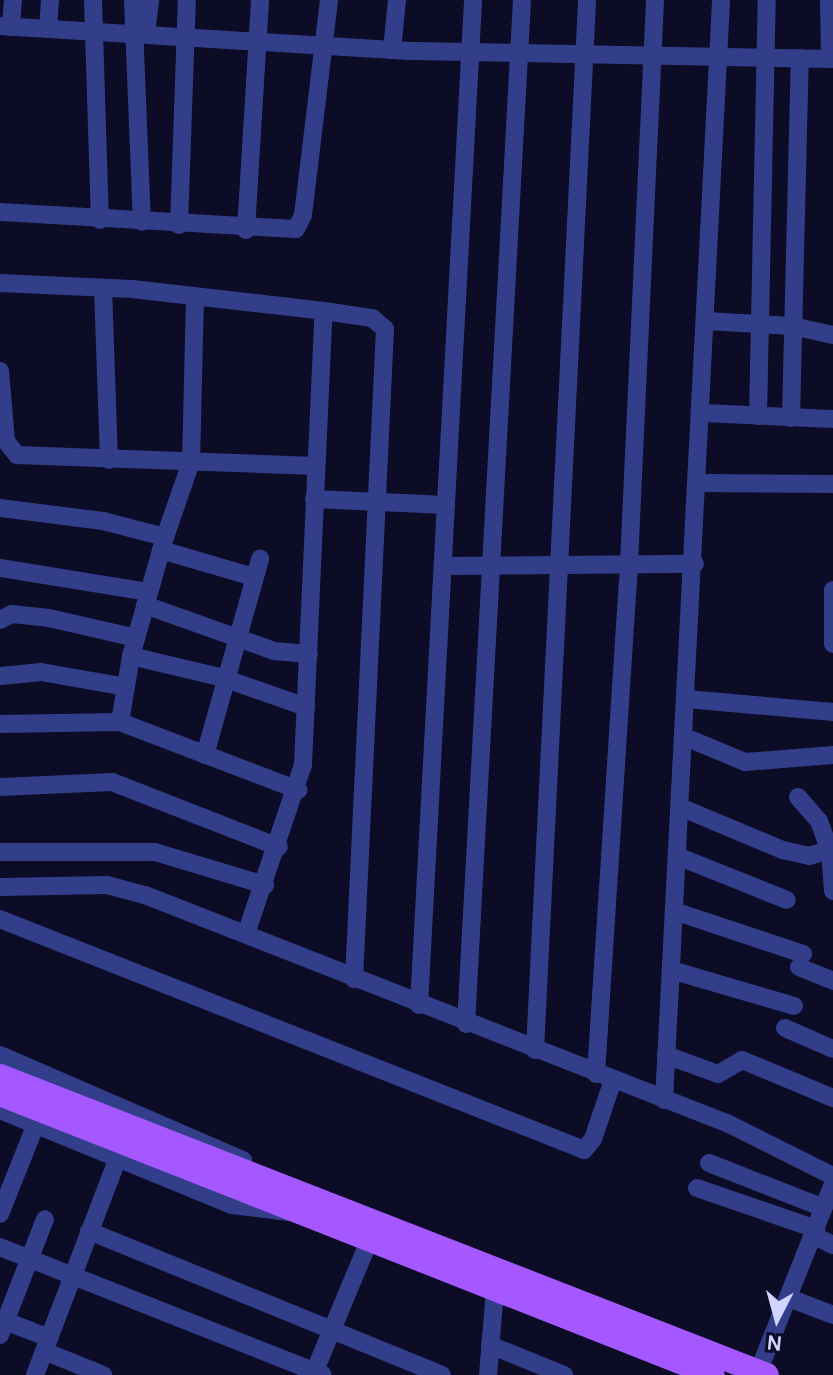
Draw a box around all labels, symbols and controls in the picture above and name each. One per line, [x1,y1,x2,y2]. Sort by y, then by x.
north arrow [737,1279,817,1359]
text: N [765,1329,784,1357]

